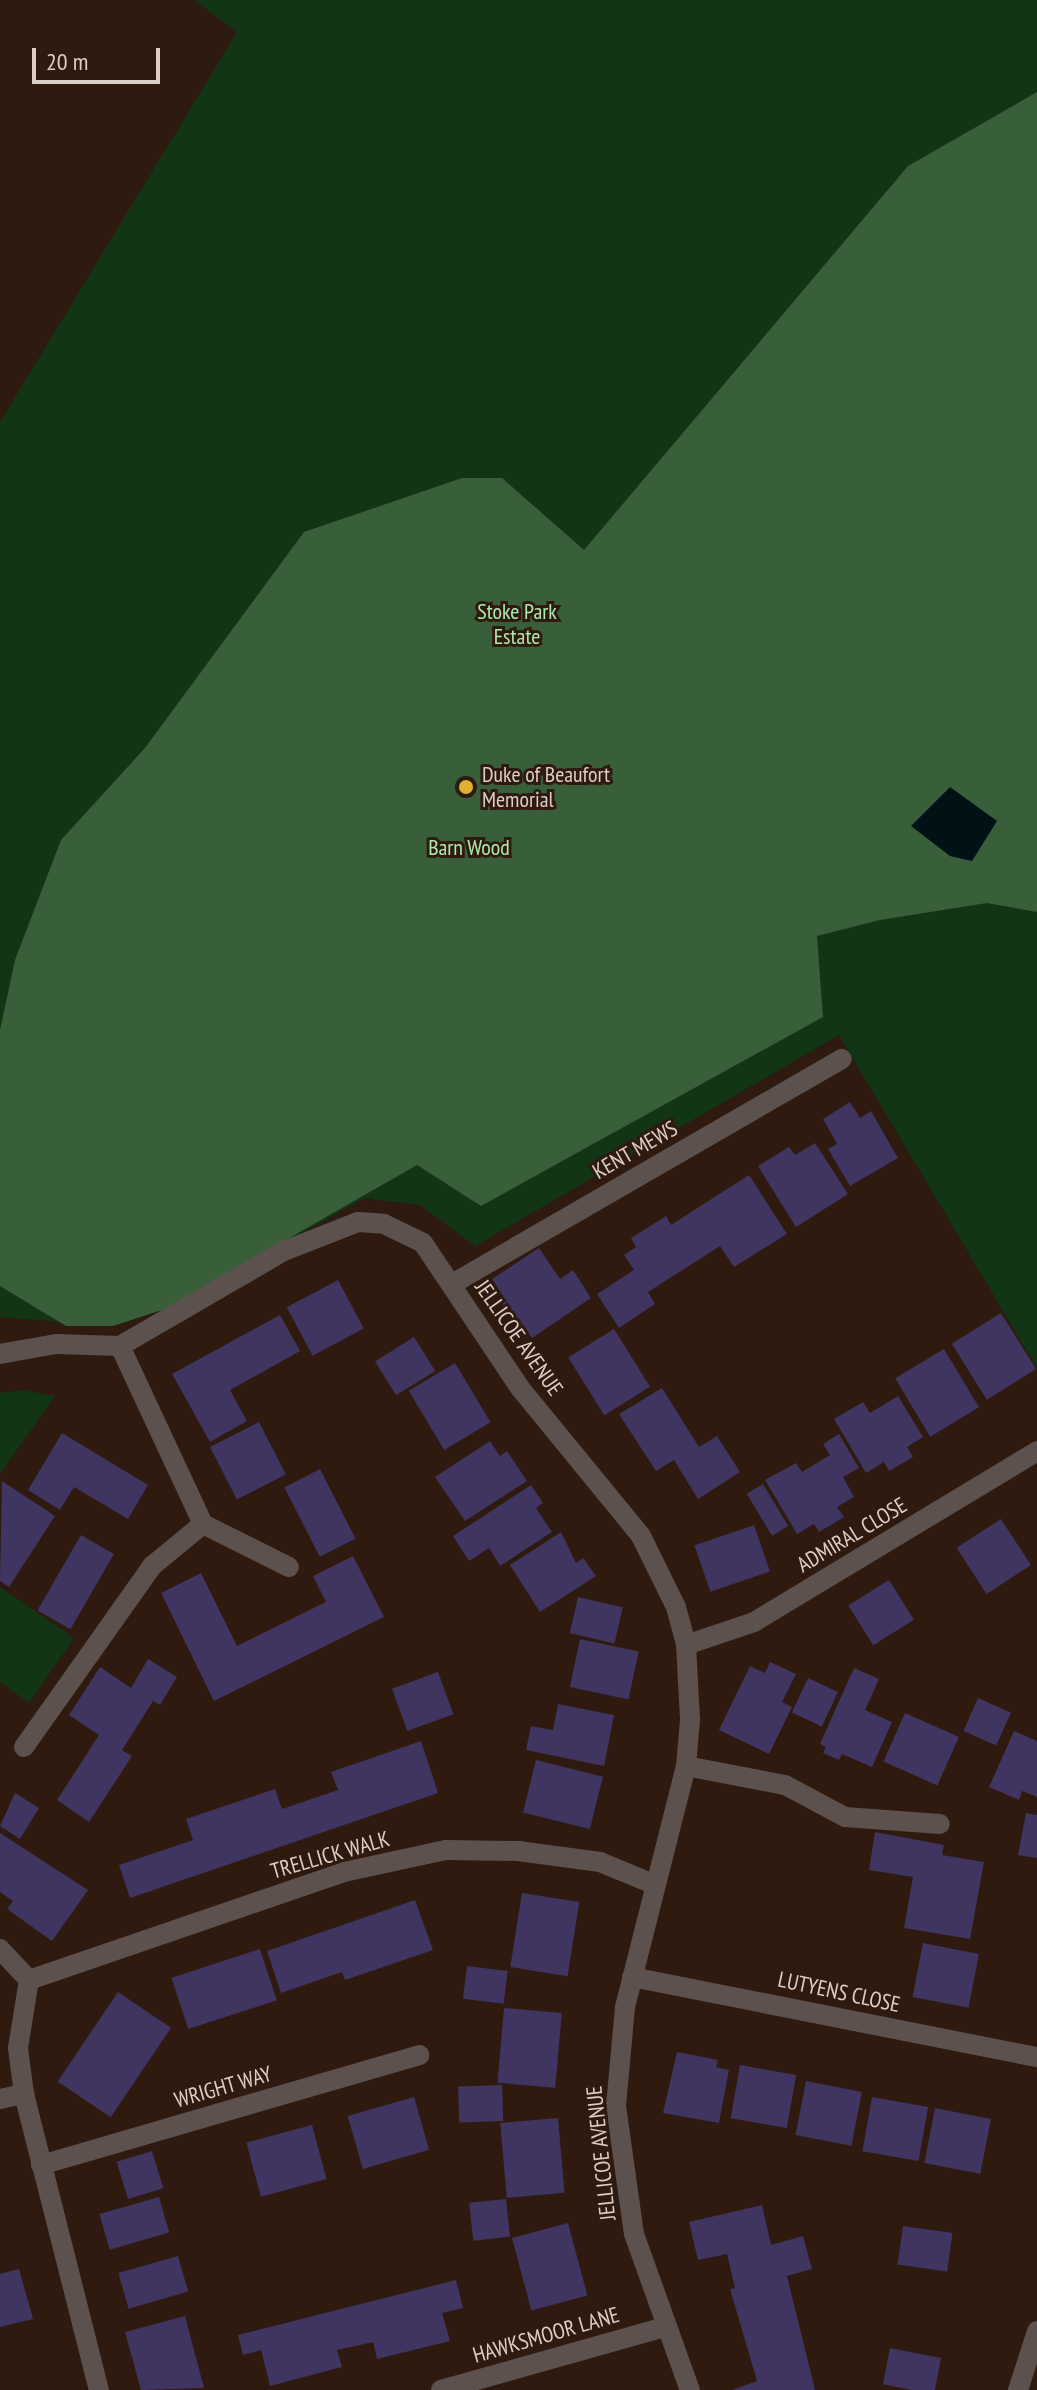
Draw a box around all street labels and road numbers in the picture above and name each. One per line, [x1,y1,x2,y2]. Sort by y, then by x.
street label: KENT MEWS [588,1115,682,1185]
street label: JELLICOE AVENUE [469,1275,569,1401]
street label: ADMIRAL CLOSE [792,1492,912,1578]
street label: TRELLICK WALK [267,1825,393,1885]
street label: LUTYENS CLOSE [775,1966,903,2018]
street label: WRIGHT WAY [171,2060,275,2114]
street label: JELLICOE AVENUE [581,2084,621,2222]
street label: HAWKSMOOR LANE [470,2301,622,2369]

